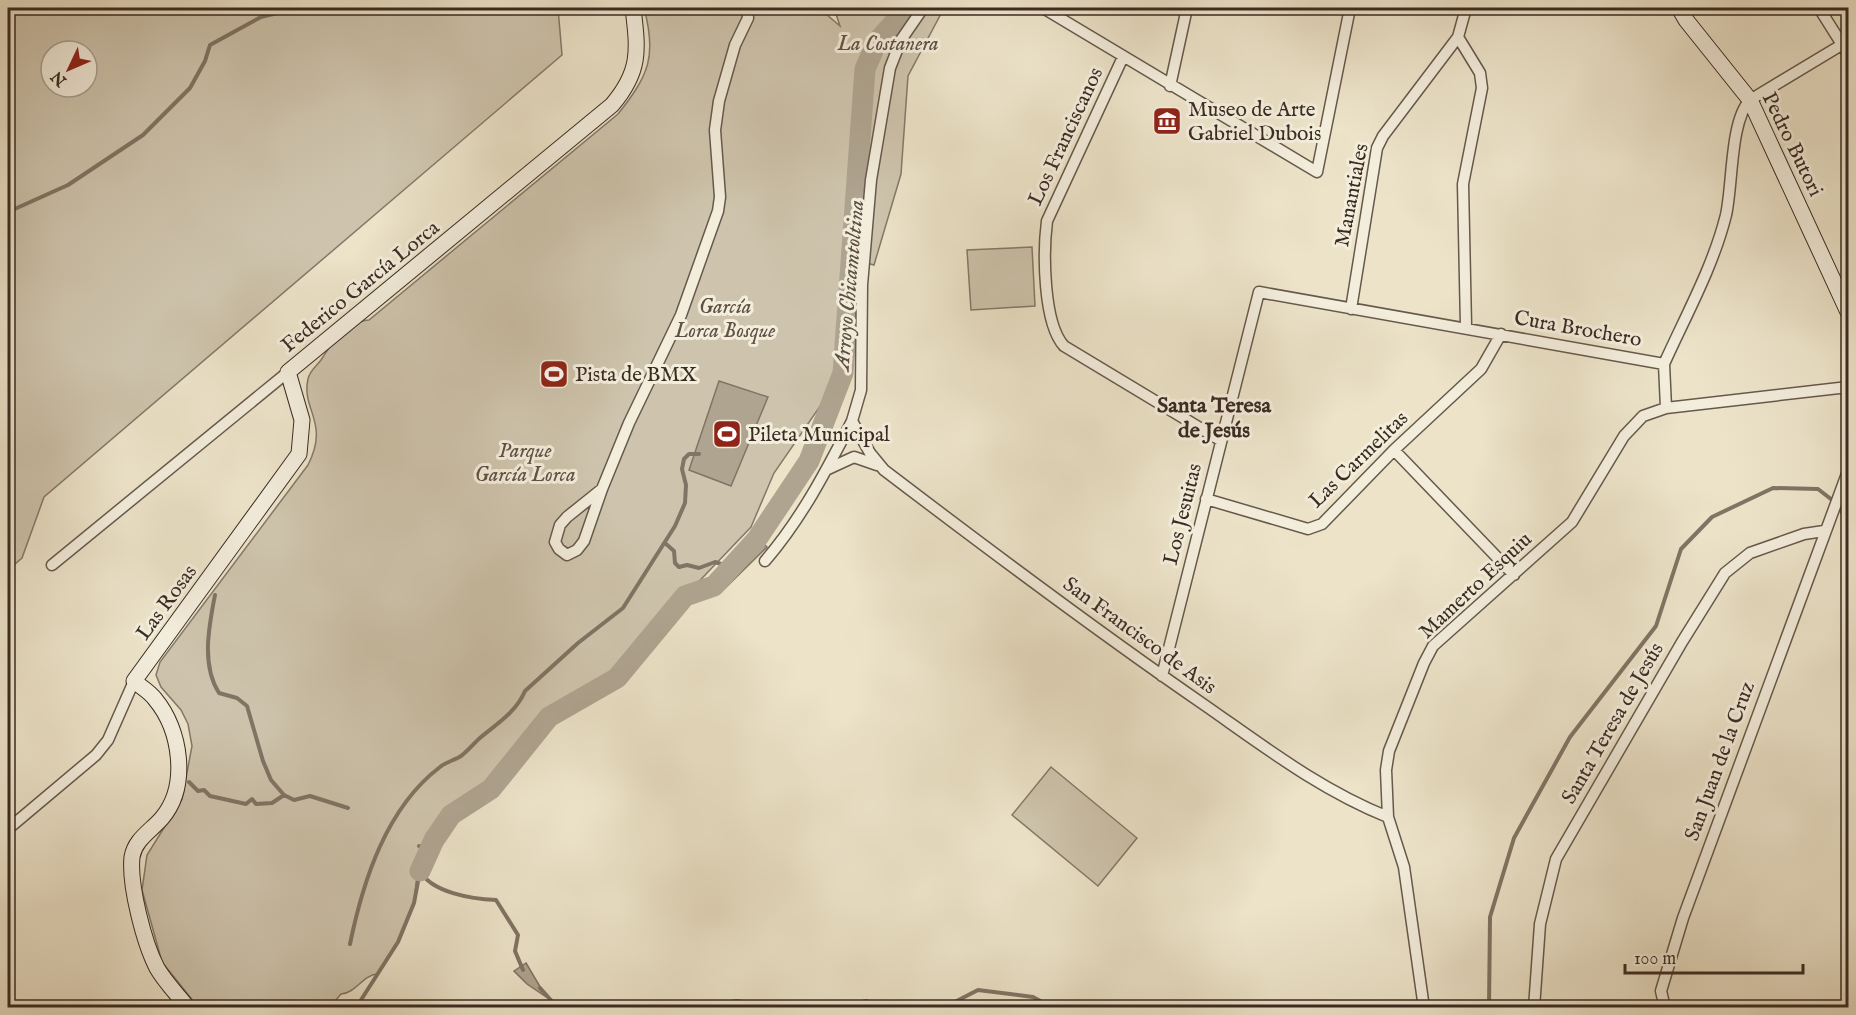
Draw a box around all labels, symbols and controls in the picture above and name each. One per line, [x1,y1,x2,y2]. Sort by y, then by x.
park label: La Costanera [837,31,938,58]
north arrow [39,39,99,99]
street label: Los Franciscanos [1023,63,1110,210]
text: N [48,66,72,91]
street label: Pedro Butori [1755,88,1829,201]
place label: Museo de Arte Gabriel Dubois [1188,97,1321,148]
museum icon: Museo de Arte Gabriel Dubois [1151,105,1183,137]
street label: Manantiales [1329,141,1376,249]
water label: Arroyo Chicamtoltina [828,199,871,374]
street label: Federico García Lorca [276,214,446,359]
park label: García Lorca Bosque [674,294,775,345]
street label: Cura Brochero [1512,305,1644,354]
sports icon: Pista de BMX [538,358,570,390]
place label: Pista de BMX [575,362,697,389]
district label: Santa Teresa de Jesús [1157,392,1271,445]
street label: Las Carmelitas [1303,406,1415,514]
sports icon: Pileta Municipal [711,418,743,450]
place label: Pileta Municipal [748,422,890,449]
park label: Parque García Lorca [474,438,576,489]
street label: Los Jesuitas [1158,461,1209,568]
street label: Mamerto Esquiu [1414,527,1538,645]
street label: Las Rosas [131,560,204,646]
street label: San Francisco de Asis [1057,571,1221,701]
street label: Santa Teresa de Jesús [1556,638,1671,809]
street label: San Juan de la Cruz [1679,678,1762,845]
scale bar [1625,937,1804,975]
text: 100 m [1634,948,1676,971]

